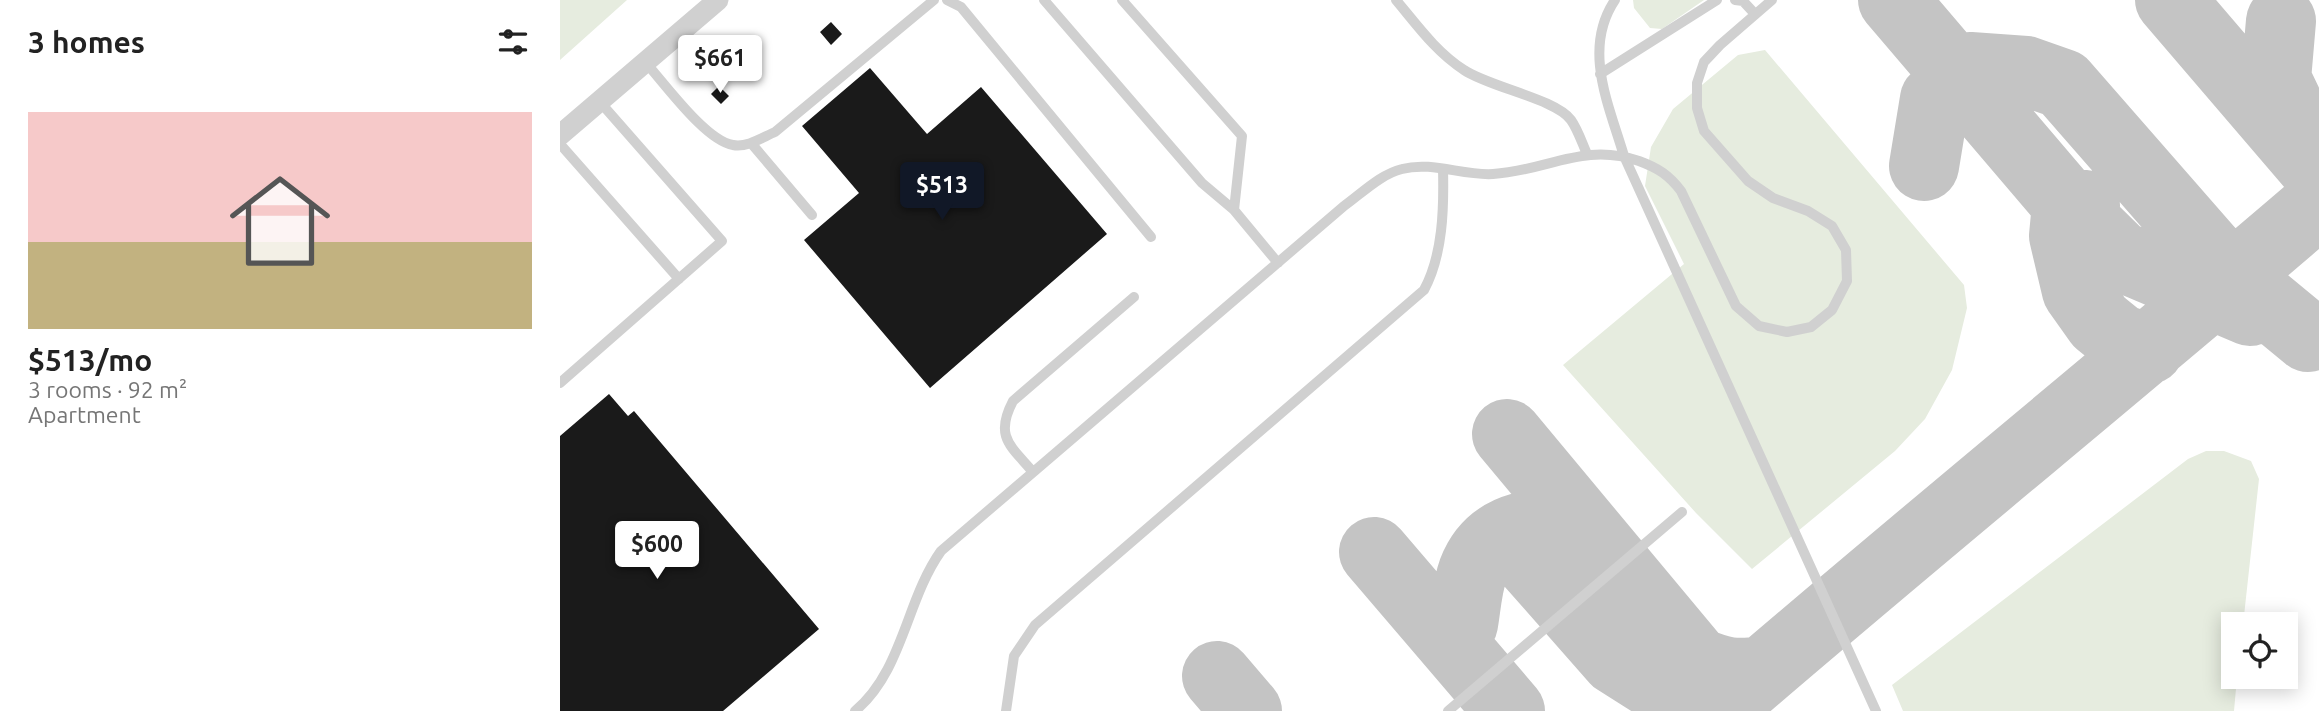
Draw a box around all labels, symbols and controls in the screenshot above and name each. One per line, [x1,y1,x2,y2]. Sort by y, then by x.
icon: filters [494,23,532,61]
text: 3 homes [28,25,145,59]
pin: $661 [679,36,761,95]
text: $661 [694,45,746,70]
icon: home [217,158,343,284]
pin: $513 [901,162,983,222]
text: $513 [916,172,968,197]
text: $513/mo [28,343,152,377]
text: 3 rooms · 92 m² [28,377,187,402]
text: Apartment [28,402,141,427]
pin: $600 [616,522,698,581]
text: $600 [631,531,683,556]
map controls [2221,612,2298,689]
button: locate [2221,612,2298,689]

